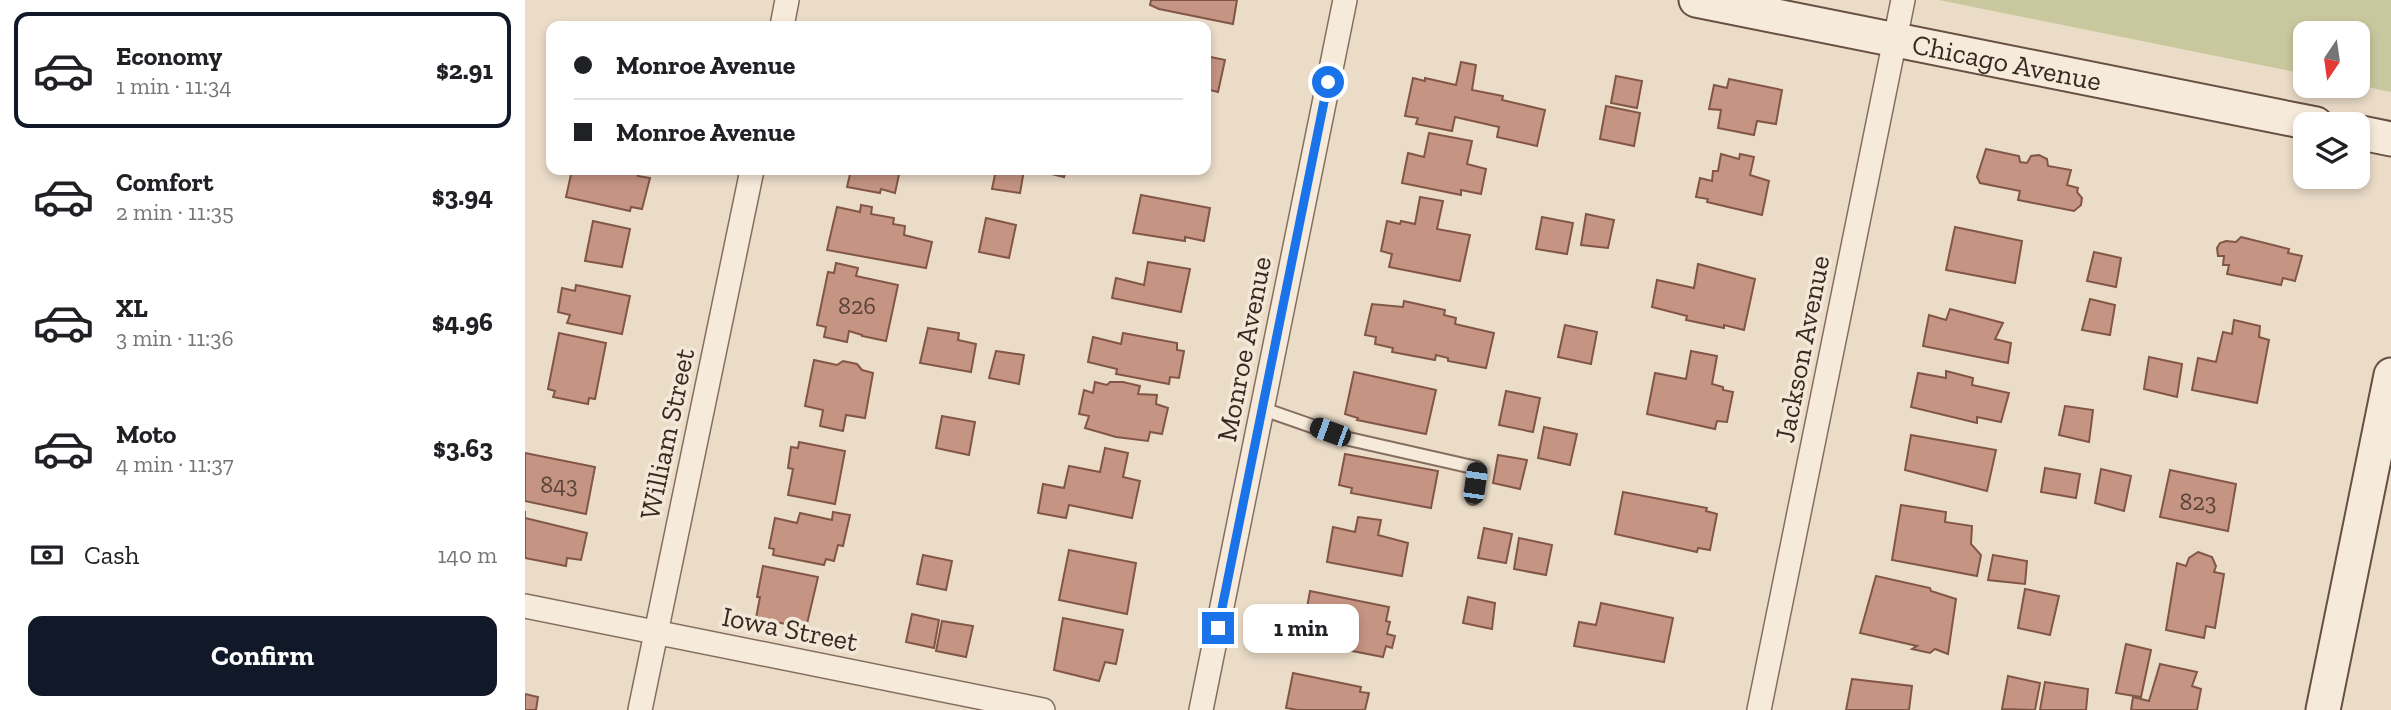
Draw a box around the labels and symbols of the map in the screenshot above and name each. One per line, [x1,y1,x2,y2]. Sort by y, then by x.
north arrow [2293,21,2369,98]
street label: Chicago Avenue [1909,27,2104,97]
route start [1312,66,1344,98]
street label: Jackson Avenue [1768,253,1836,445]
street label: Monroe Avenue [1210,254,1278,444]
house number: 826 [838,291,876,320]
street label: William Street [633,345,701,523]
car [1307,415,1354,449]
car [1462,461,1489,505]
house number: 843 [540,470,578,499]
house number: 823 [2179,487,2217,516]
street label: Iowa Street [719,600,861,658]
callout: 1 min [1243,604,1358,652]
route end [1202,612,1234,644]

